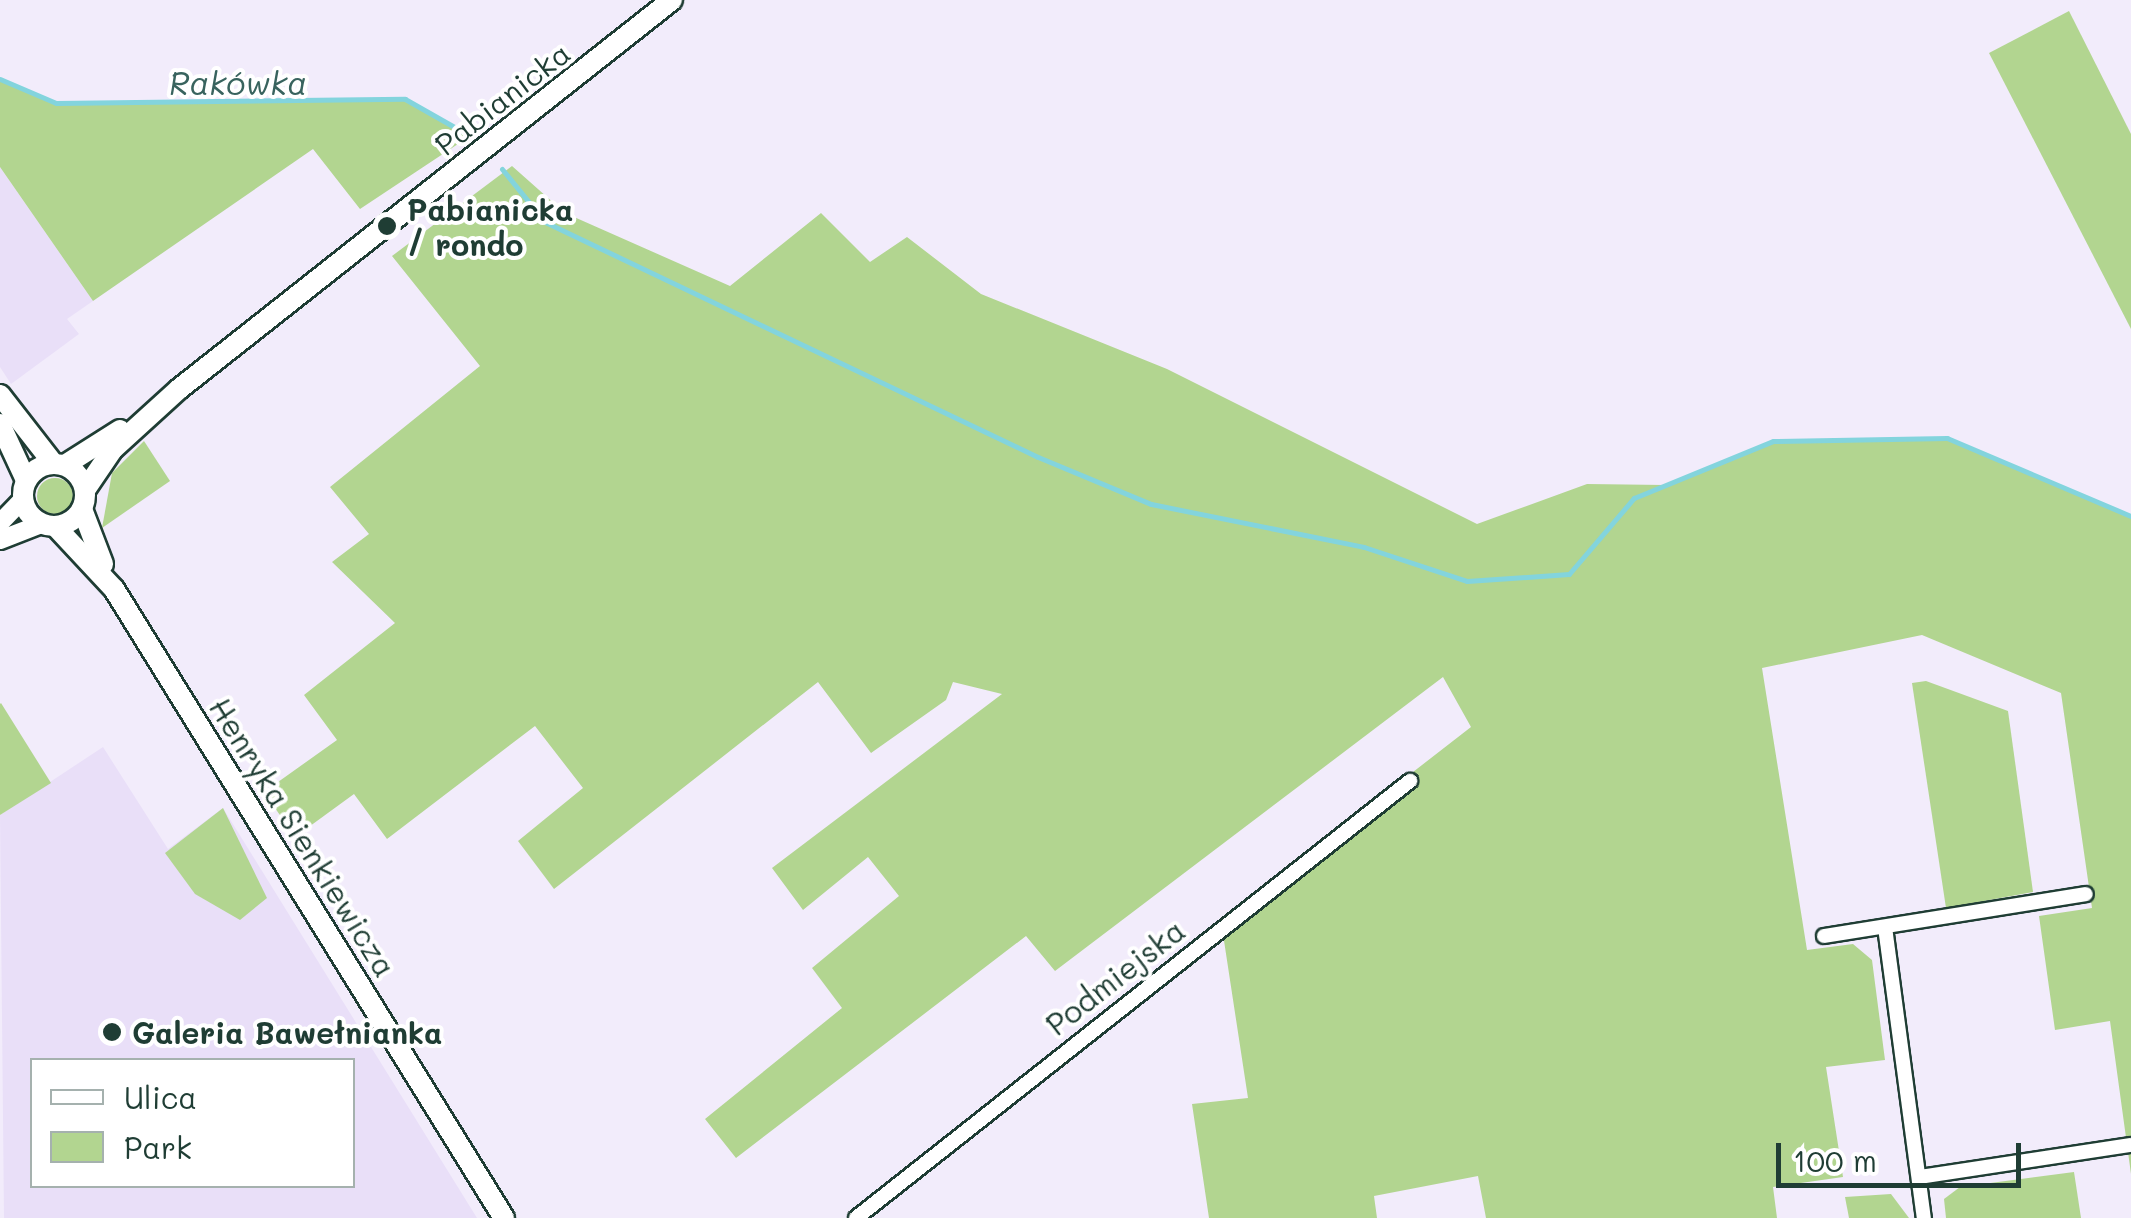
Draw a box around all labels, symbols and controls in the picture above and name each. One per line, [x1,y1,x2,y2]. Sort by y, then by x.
street label: Pabianicka [427,34,577,162]
water label: Rakówka [169,63,307,101]
place label: Pabianicka / rondo [407,191,573,262]
marker: Pabianicka / rondo [376,215,398,237]
street label: Henryka Sienkiewicza [202,691,404,983]
street label: Podmiejska [1038,912,1192,1042]
place label: Galeria Bawełnianka [132,1014,442,1050]
marker: Galeria Bawełnianka [101,1021,123,1043]
legend [30,1058,355,1188]
text: Ulica [124,1077,197,1117]
scale bar [1781,1123,2026,1185]
text: Park [124,1127,192,1167]
text: 100 m [1793,1140,1877,1180]

